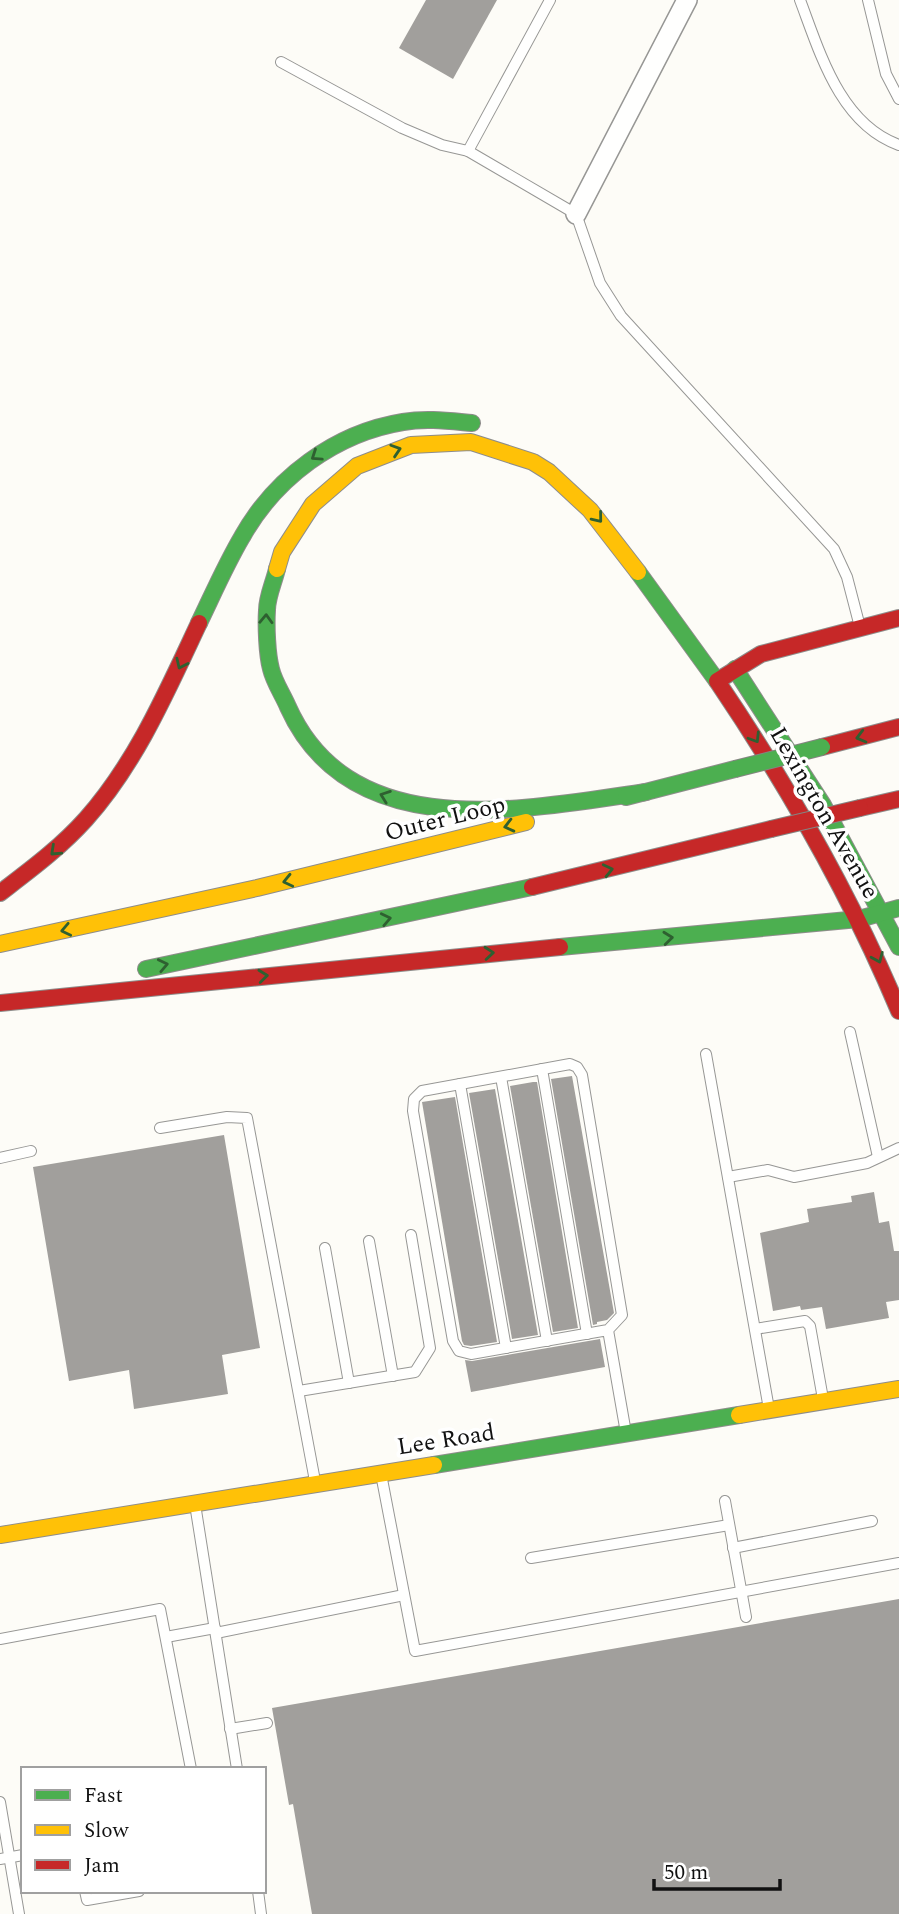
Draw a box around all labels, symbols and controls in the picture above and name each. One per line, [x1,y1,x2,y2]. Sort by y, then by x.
one-way arrow [390,444,402,459]
one-way arrow [311,448,324,460]
one-way arrow [589,511,602,523]
one-way arrow [259,613,274,624]
one-way arrow [175,657,189,669]
street label: Lexington Avenue [760,720,888,906]
one-way arrow [855,729,867,743]
one-way arrow [747,730,760,743]
street label: Outer Loop [381,787,509,851]
one-way arrow [379,790,391,804]
one-way arrow [503,818,515,832]
one-way arrow [50,843,63,855]
one-way arrow [602,864,614,878]
one-way arrow [282,872,294,887]
one-way arrow [380,913,392,928]
one-way arrow [60,921,72,936]
one-way arrow [662,931,674,946]
one-way arrow [484,946,495,961]
one-way arrow [869,951,883,963]
one-way arrow [157,959,169,974]
one-way arrow [258,969,269,984]
street label: Lee Road [395,1415,497,1465]
legend [21,1767,266,1893]
text: Fast [84,1780,123,1812]
text: Slow [84,1815,130,1847]
scale bar [654,1848,780,1892]
text: Jam [84,1850,120,1882]
text: 50 m [664,1857,708,1889]

